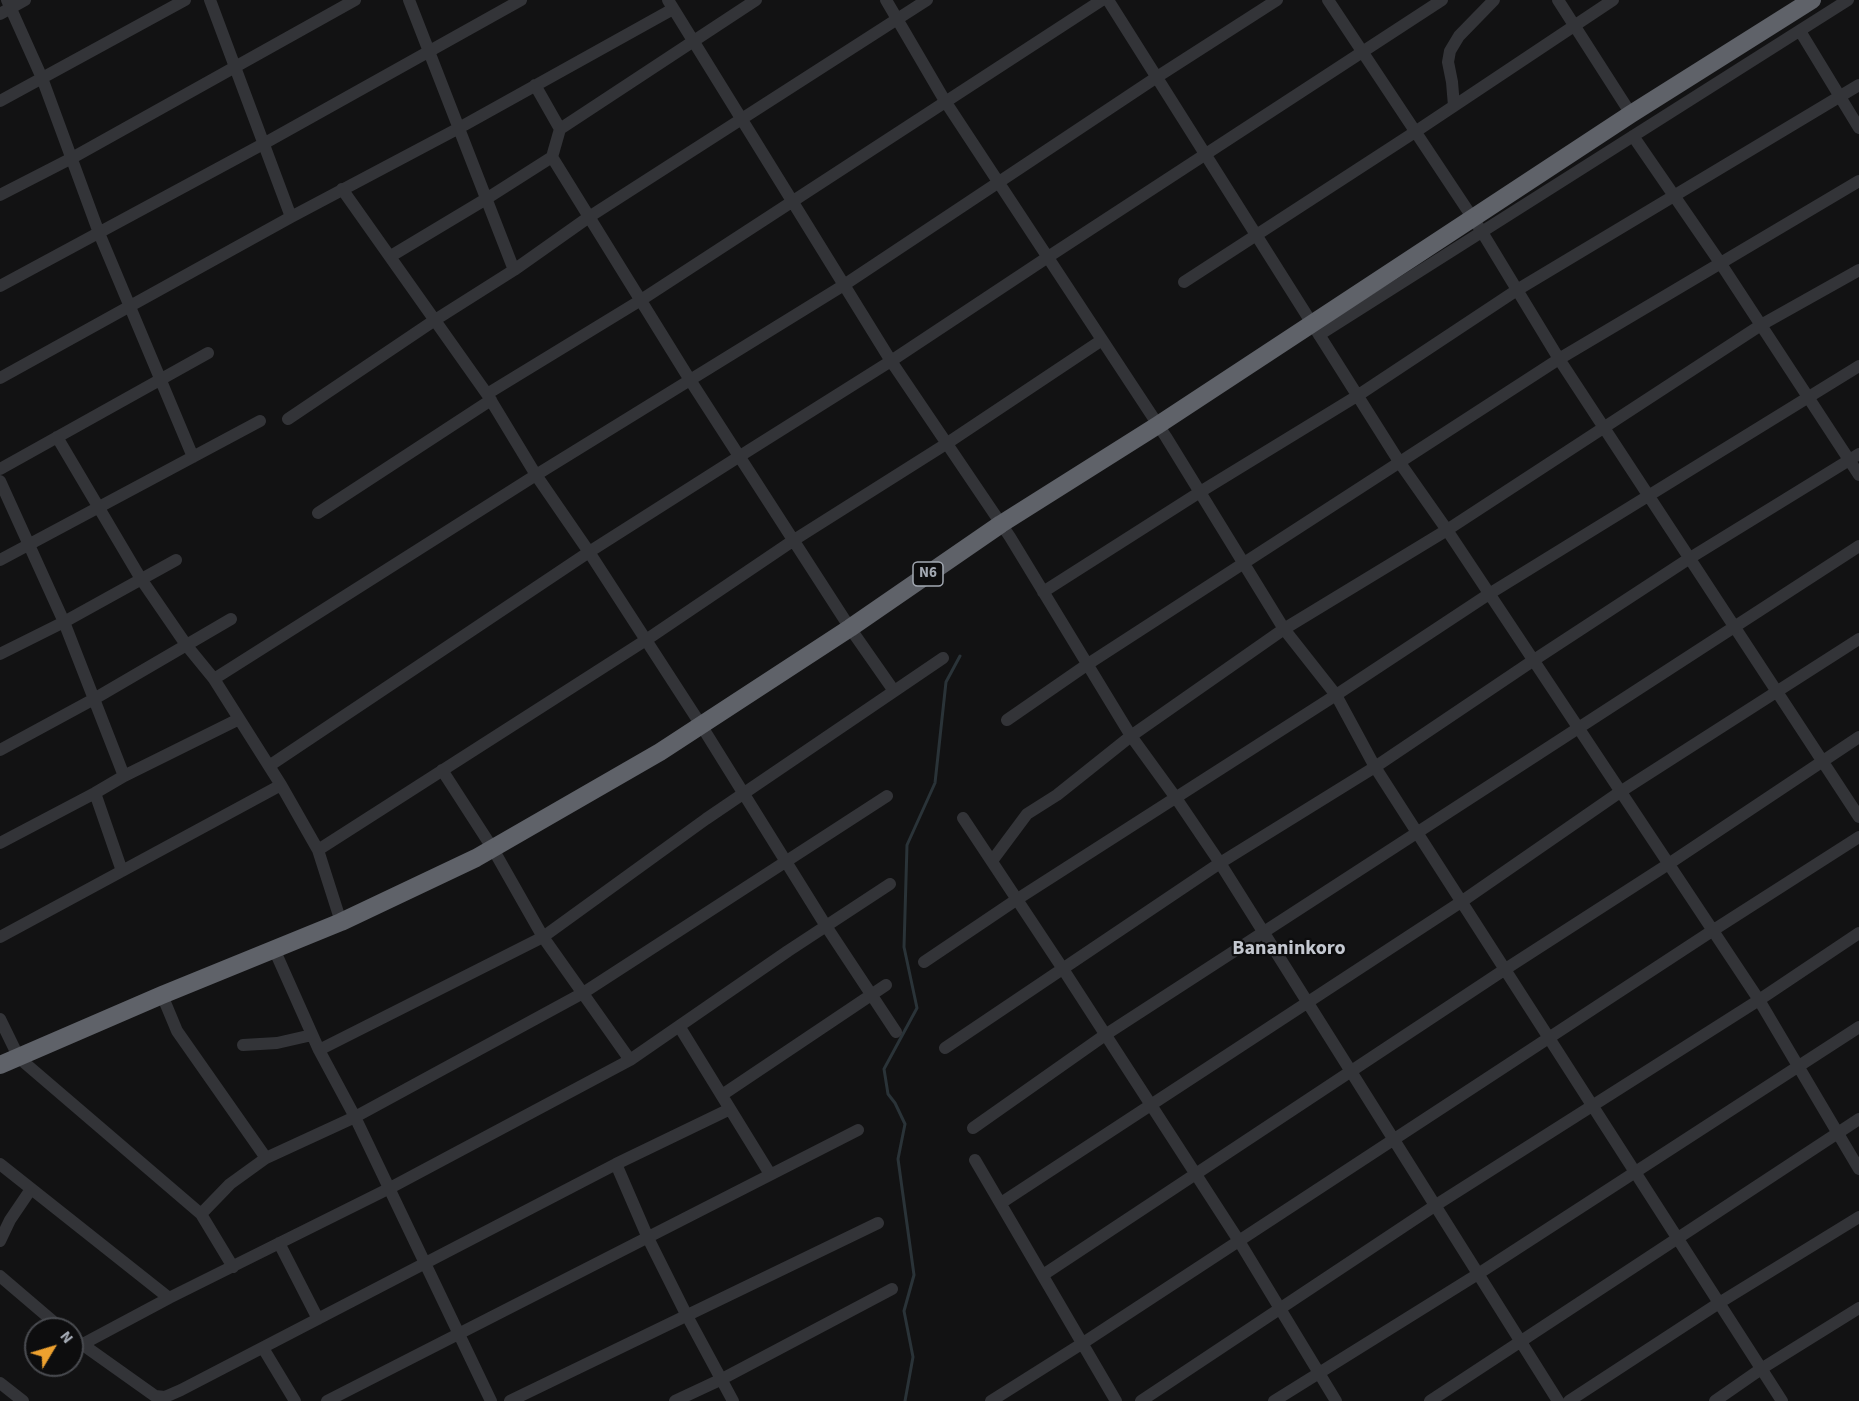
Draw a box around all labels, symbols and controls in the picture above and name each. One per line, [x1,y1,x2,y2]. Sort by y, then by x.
road number: N6 [913,562,943,586]
district label: Bananinkoro [1232,938,1346,962]
north arrow [24,1317,84,1377]
text: N [55,1326,79,1348]

